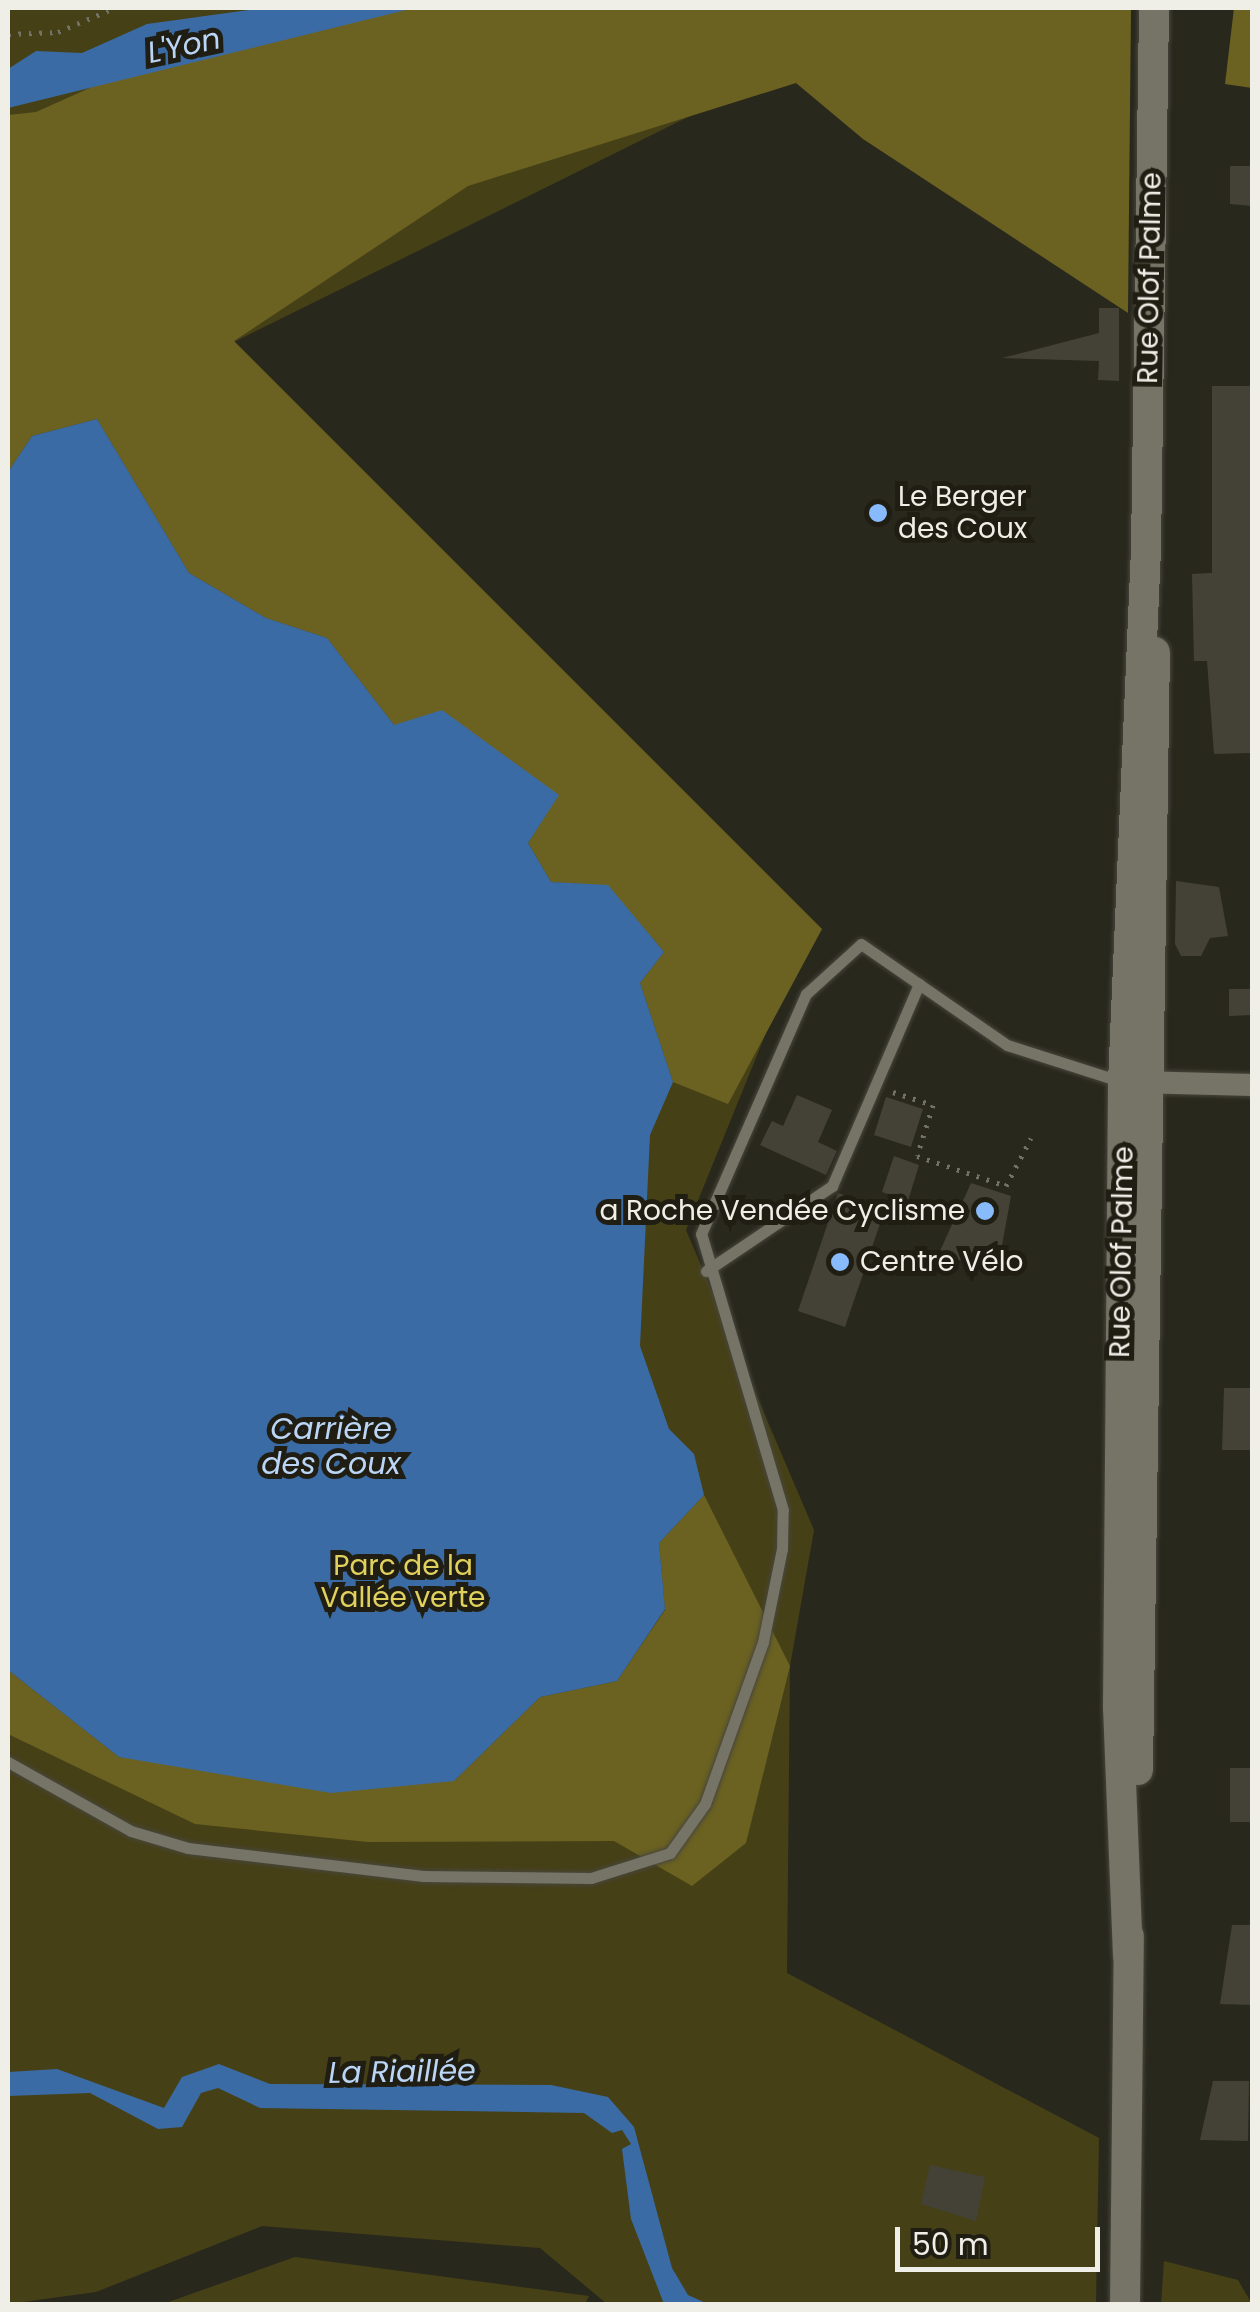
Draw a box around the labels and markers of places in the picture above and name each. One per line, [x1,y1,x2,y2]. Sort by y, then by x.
place label: Le Berger des Coux [898,480,1027,546]
marker: Le Berger des Coux [867,502,889,524]
place label: a Roche Vendée Cyclisme [600,1194,965,1228]
marker: a Roche Vendée Cyclisme [974,1200,996,1222]
place label: Centre Vélo [860,1245,1023,1279]
marker: Centre Vélo [829,1251,851,1273]

